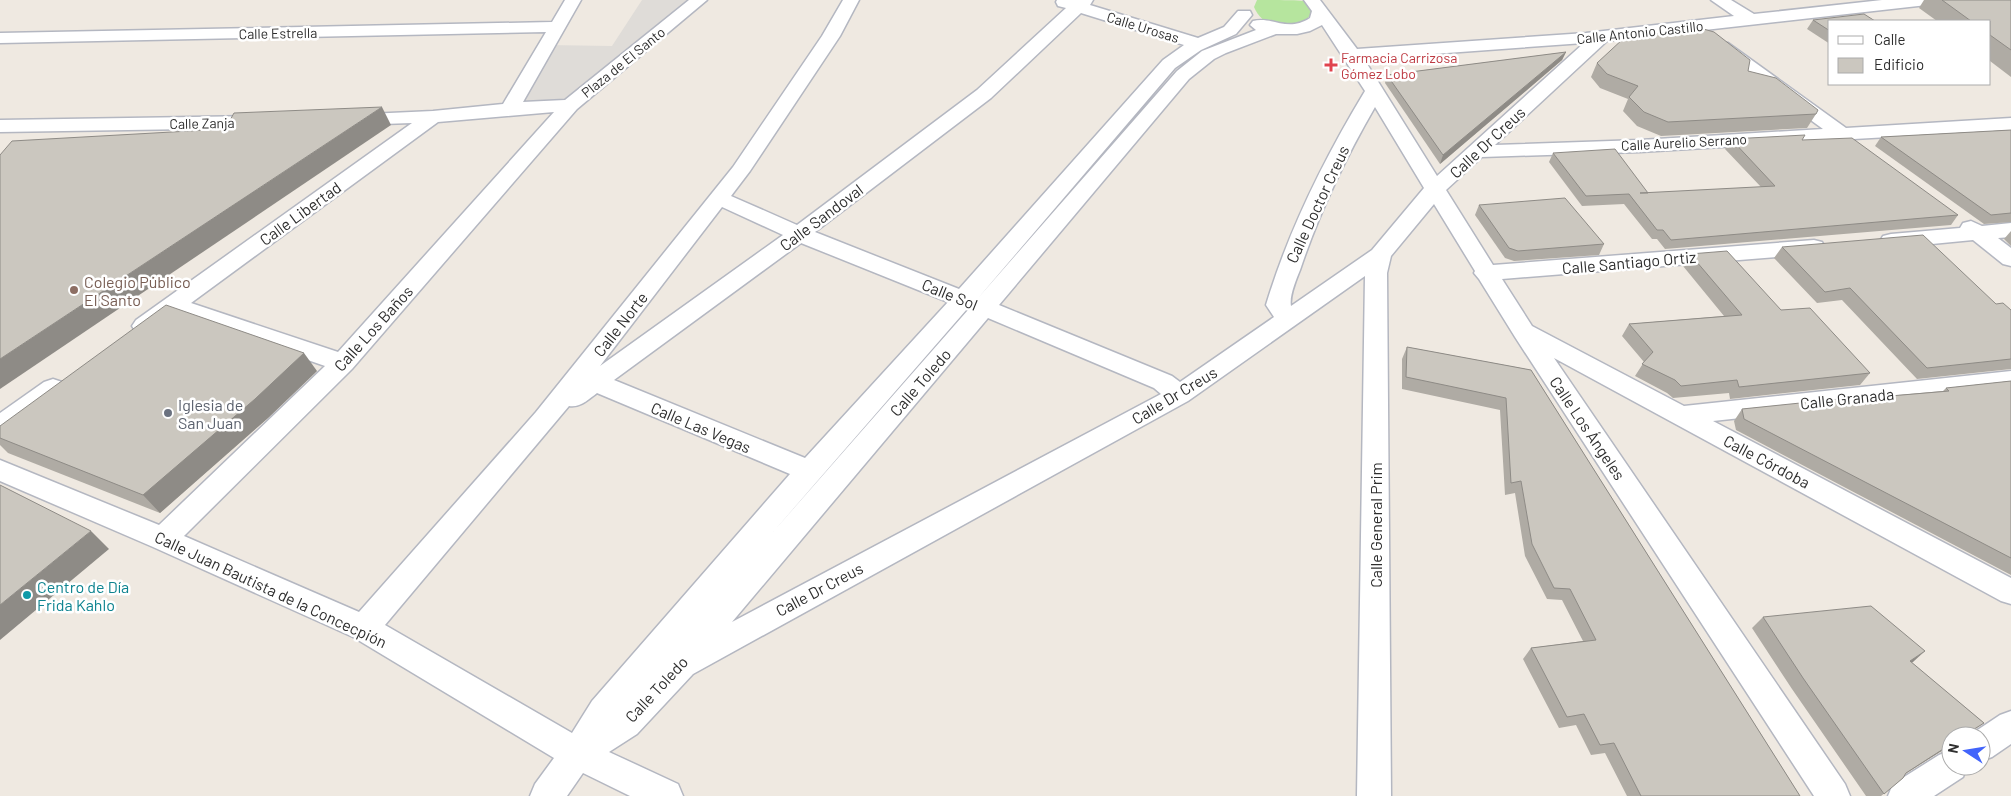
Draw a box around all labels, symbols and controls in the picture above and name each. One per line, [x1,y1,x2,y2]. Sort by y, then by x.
street label: Calle Urosas [1105,8,1181,46]
street label: Calle Antonio Castillo [1576,17,1704,47]
legend [1828,20,1991,85]
street label: Plaza de El Santo [578,23,668,101]
street label: Calle Estrella [239,24,317,42]
text: Calle [1874,30,1906,48]
place label: Farmacia Carrizosa Gómez Lobo [1341,49,1457,82]
text: Edificio [1874,55,1924,73]
marker: Farmacia Carrizosa Gómez Lobo [1325,59,1337,71]
street label: Calle Dr Creus [1445,102,1529,182]
street label: Calle Zanja [169,114,235,132]
street label: Calle Aurelio Serrano [1621,130,1747,154]
street label: Calle Doctor Creus [1281,142,1353,266]
street label: Calle Libertad [256,177,344,249]
street label: Calle Sandoval [776,180,866,254]
street label: Calle Santiago Ortiz [1561,247,1697,277]
place label: Colegio Público El Santo [84,272,191,309]
street label: Calle Sol [919,274,981,314]
street label: Calle Los Baños [330,281,416,375]
marker: Colegio Público El Santo [68,284,80,296]
street label: Calle Norte [589,288,651,360]
street label: Calle Toledo [886,344,954,420]
street label: Calle Dr Creus [1128,362,1220,428]
street label: Calle Los Ángeles [1546,373,1630,483]
street label: Calle Granada [1799,384,1895,412]
place label: Iglesia de San Juan [178,395,243,432]
street label: Calle Las Vegas [648,397,754,457]
marker: Iglesia de San Juan [162,407,174,419]
street label: Calle Córdoba [1720,430,1814,492]
street label: Calle General Prim [1366,462,1385,588]
street label: Calle Juan Bautista de la Concecpión [152,527,390,651]
street label: Calle Dr Creus [772,558,866,620]
place label: Centro de Día Frida Kahlo [37,577,129,614]
marker: Centro de Día Frida Kahlo [21,589,33,601]
street label: Calle Toledo [621,652,691,726]
north arrow [1941,726,1991,776]
text: N [1944,742,1962,755]

